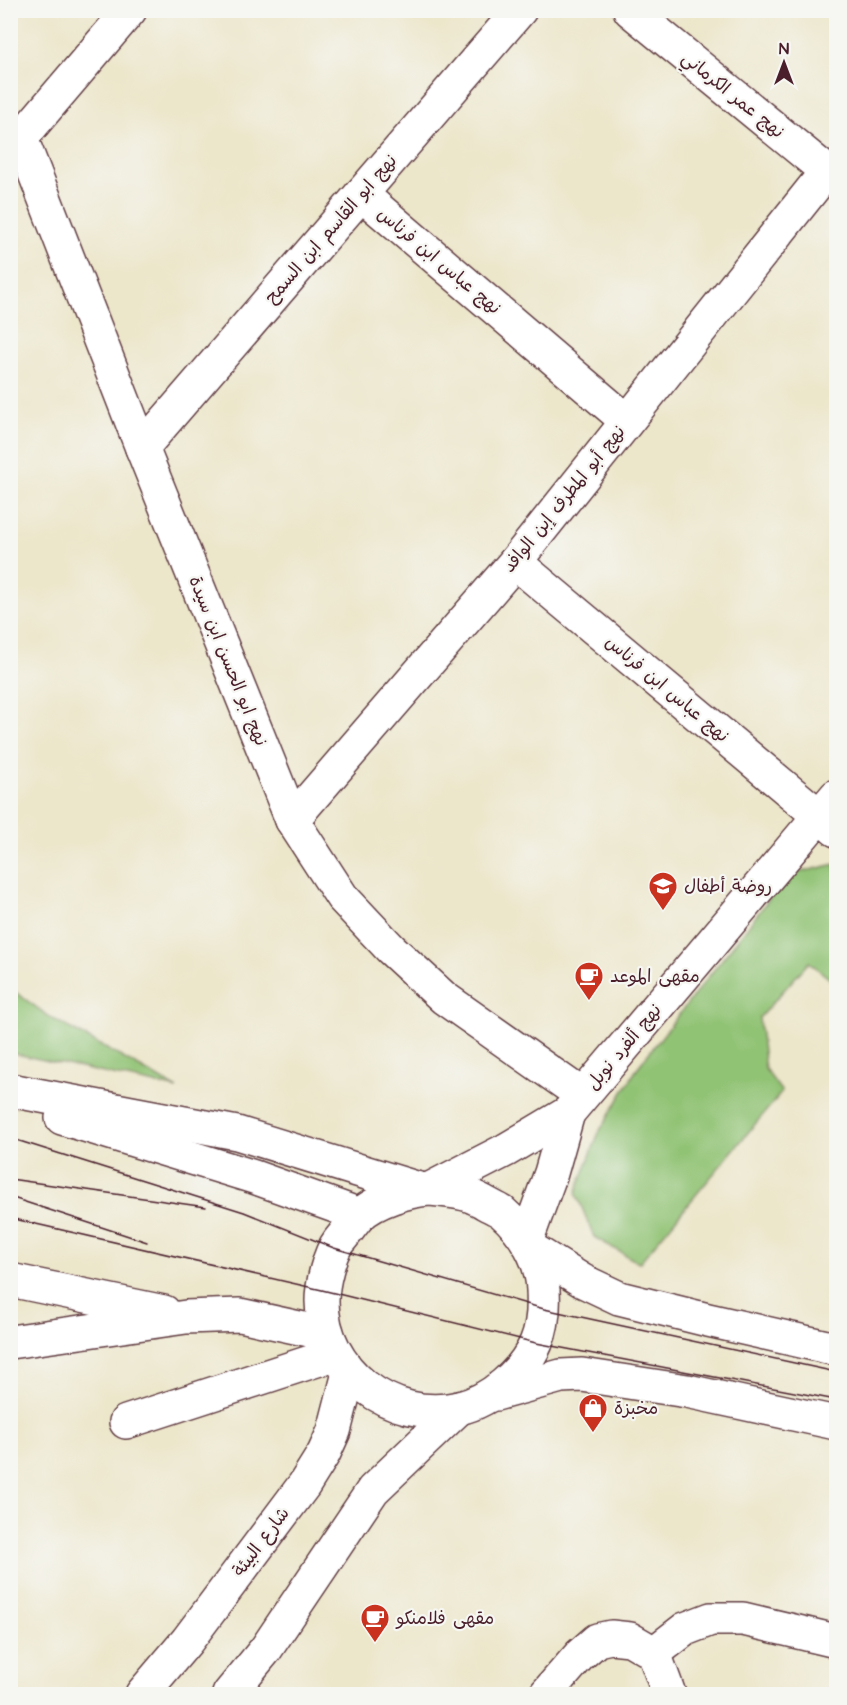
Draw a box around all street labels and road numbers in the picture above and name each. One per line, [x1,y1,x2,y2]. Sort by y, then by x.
street label: نهج عمر الكرماني [675,46,790,146]
street label: نهج ابو القاسم ابن السمح [259,149,404,310]
street label: نهج عباس ابن فرناس [372,202,506,320]
street label: نهج أبو المطرف إبن الوافد [497,420,631,578]
street label: نهج ابو الحسن ابن سيدة [182,572,274,750]
street label: نهج عباس ابن فرناس [600,630,734,748]
street label: نهج ألفرد نوبل [580,998,668,1096]
street label: شارع البيئة [227,1502,295,1582]

